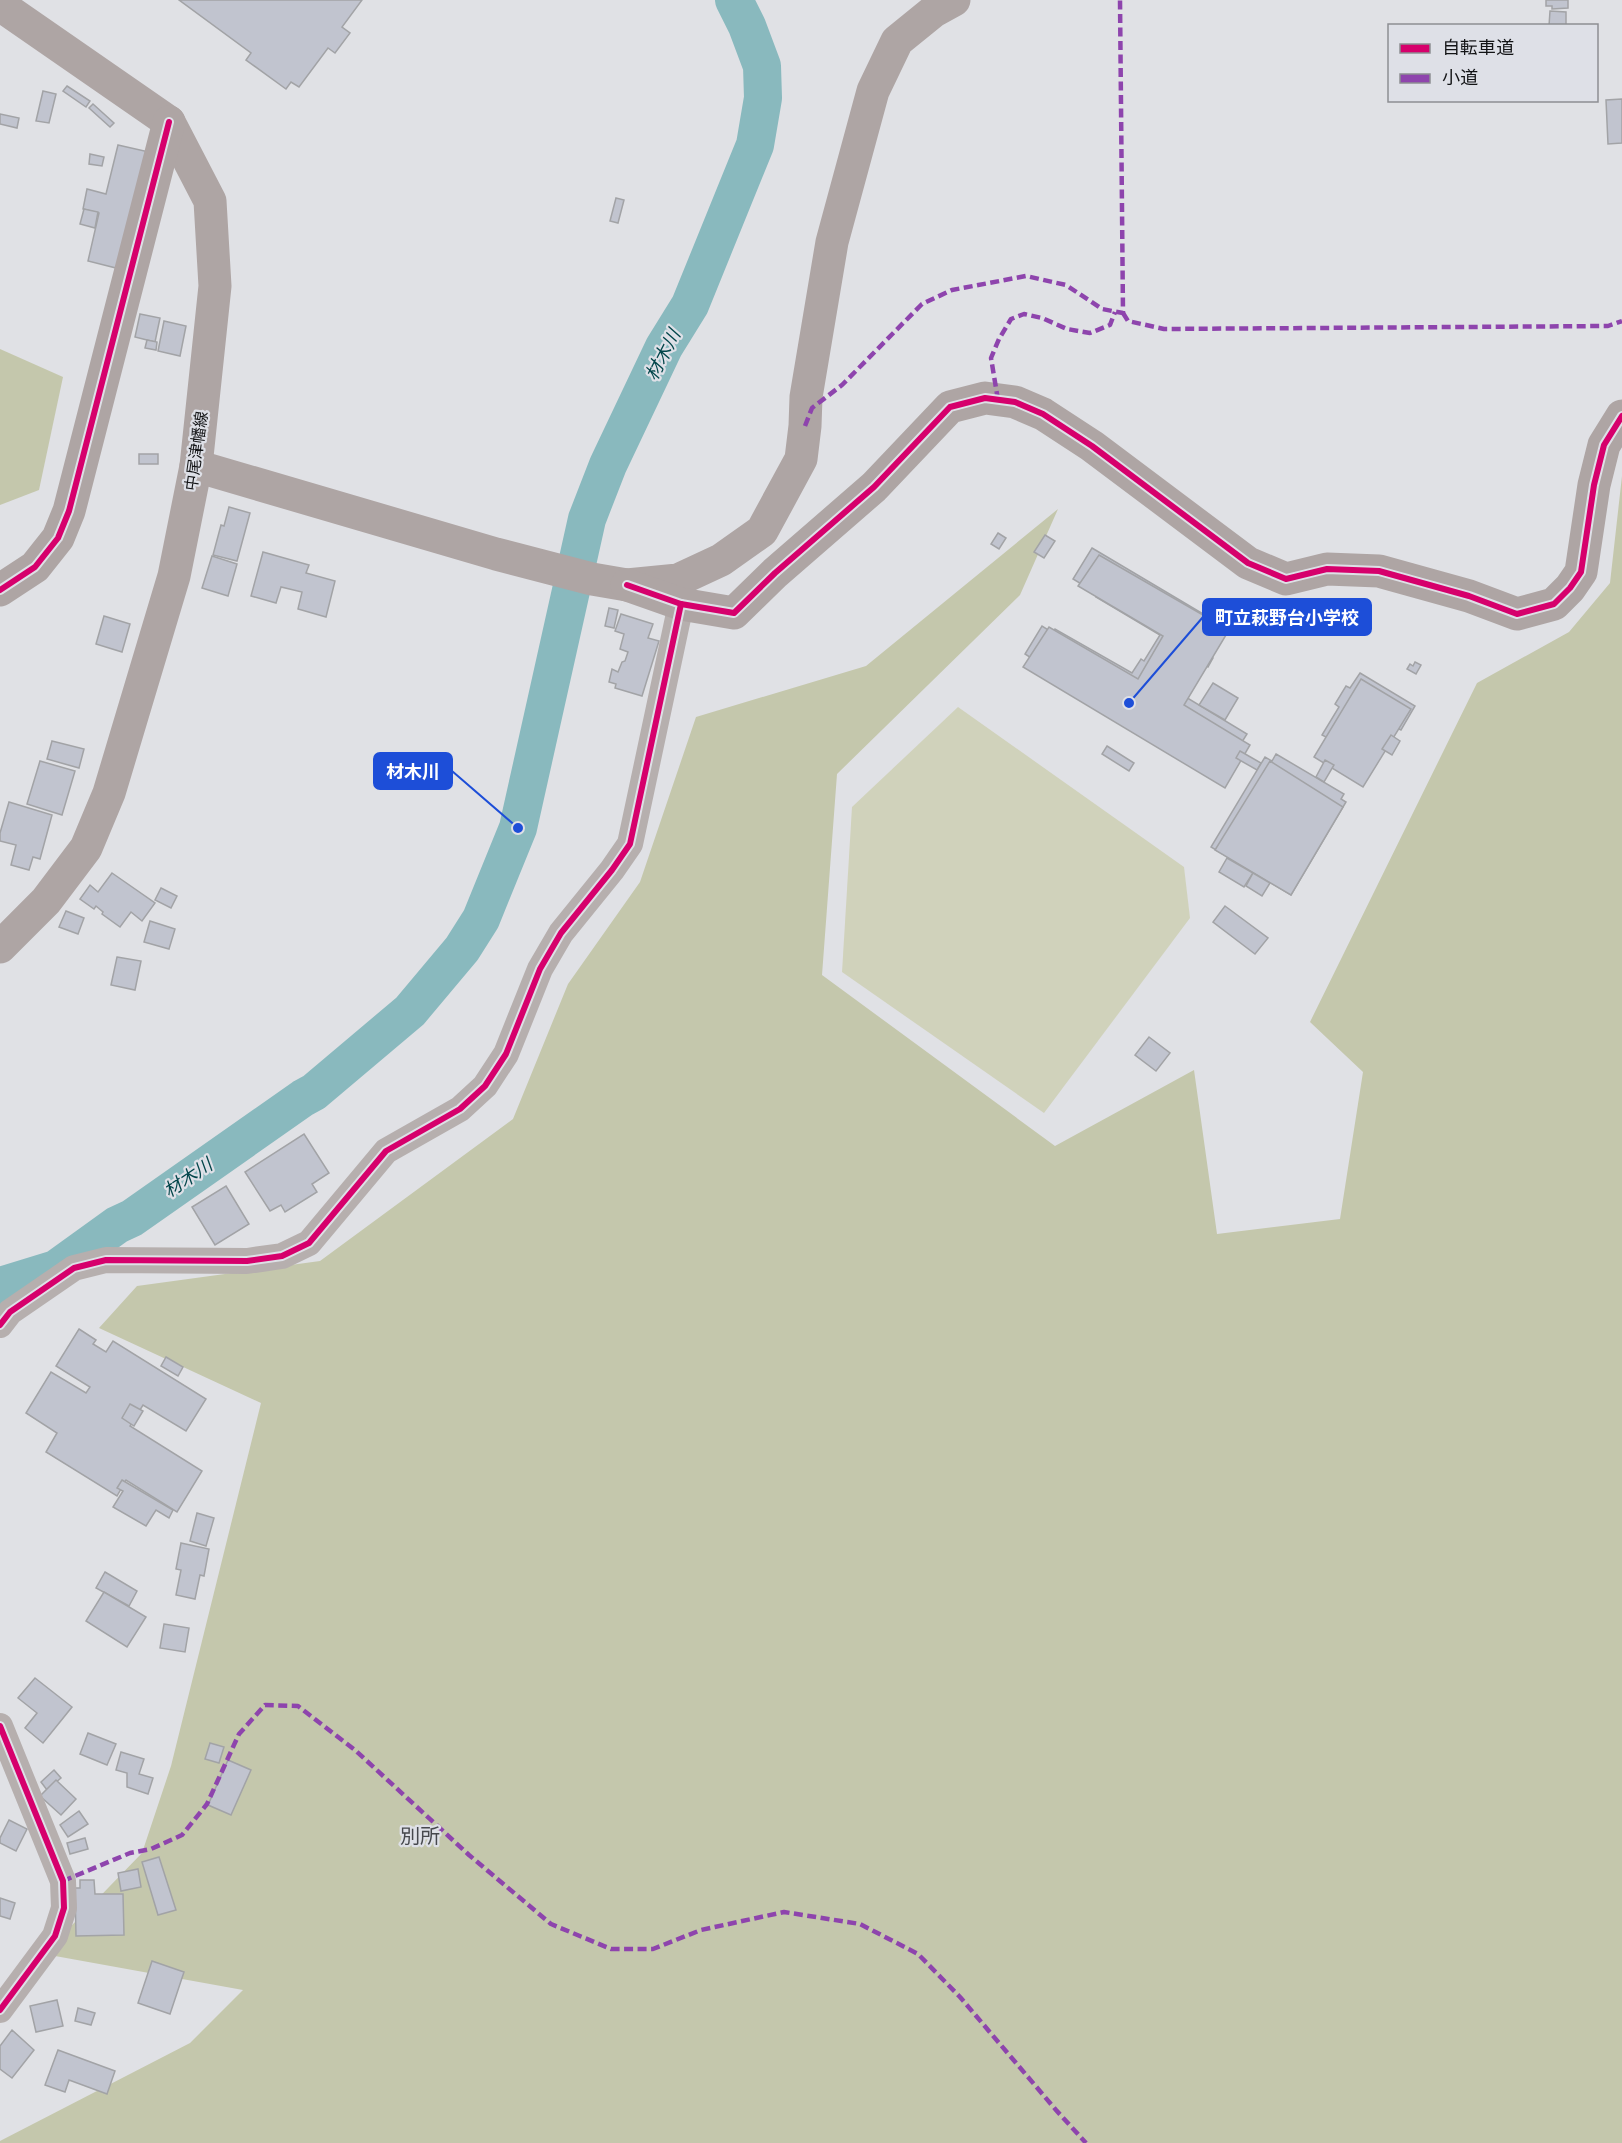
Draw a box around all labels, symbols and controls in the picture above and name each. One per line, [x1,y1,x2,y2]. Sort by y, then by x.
legend [1388,24,1598,102]
text: 自転車道 [1442,37,1514,58]
text: 小道 [1442,67,1478,88]
water label: 材木川 [641,324,685,384]
street label: 中尾津幡線 [182,410,211,492]
callout: 町立萩野台小学校 [1203,599,1371,635]
text: 町立萩野台小学校 [1215,607,1359,628]
callout: 材木川 [374,753,452,789]
text: 材木川 [386,761,440,782]
water label: 材木川 [159,1153,218,1201]
district label: 別所 [400,1824,440,1848]

